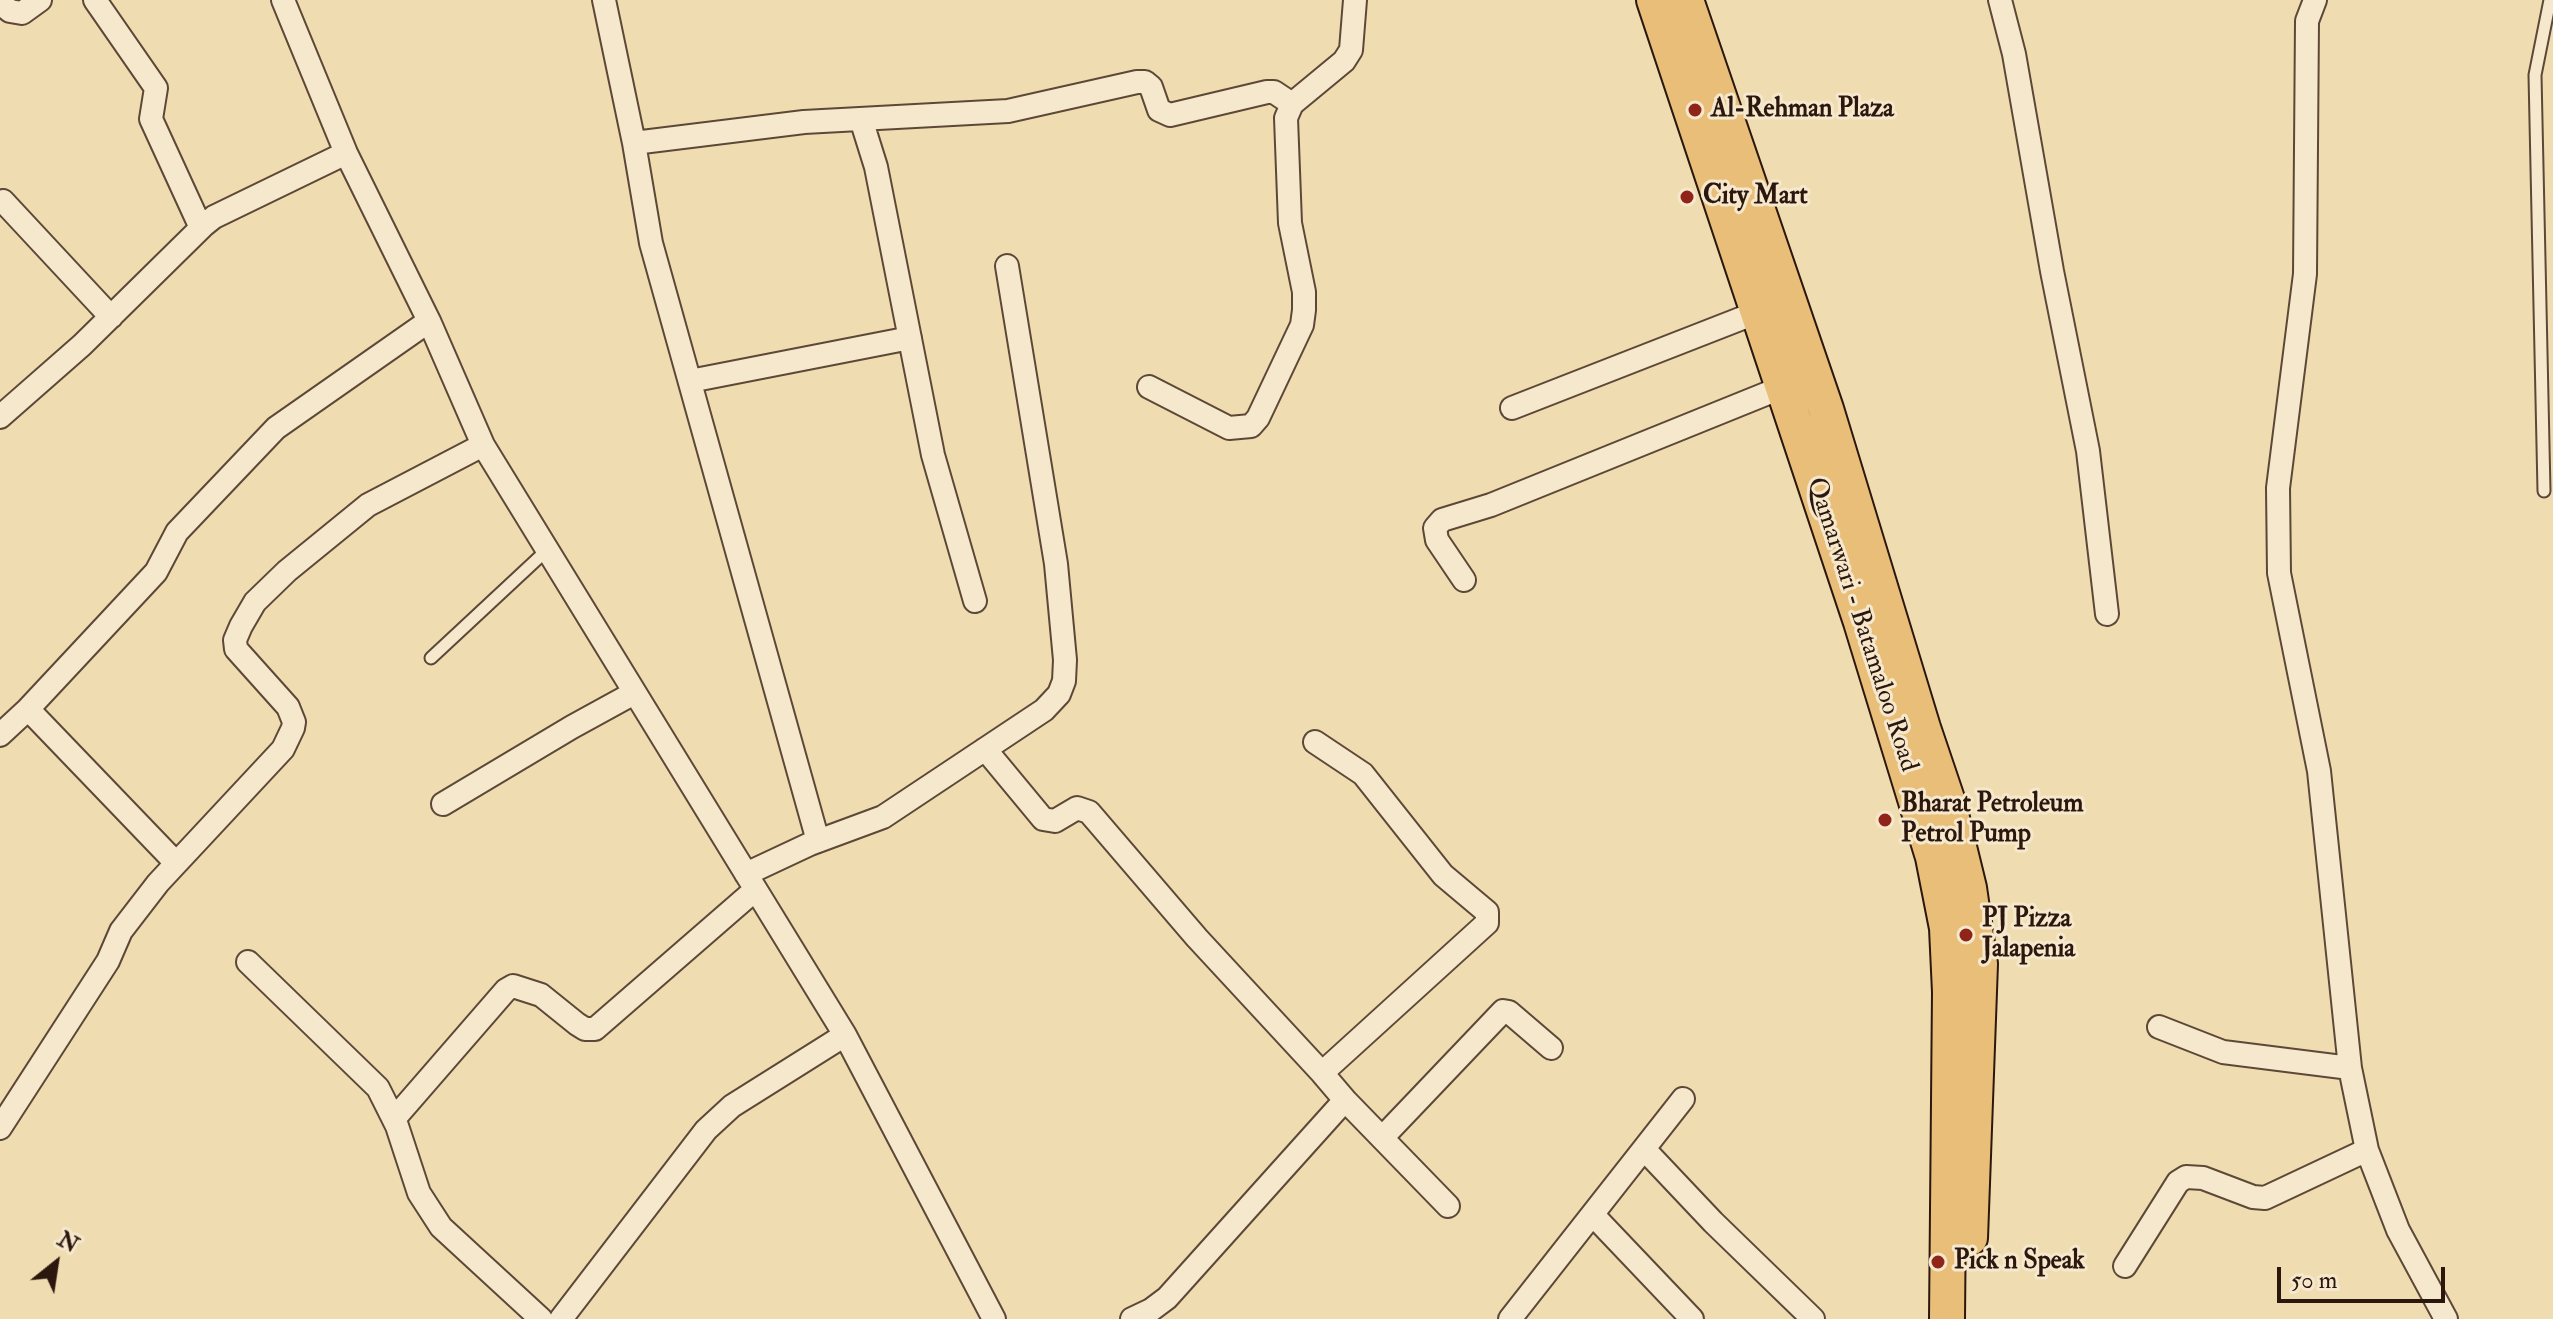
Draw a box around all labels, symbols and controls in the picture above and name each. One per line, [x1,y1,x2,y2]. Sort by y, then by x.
place label: Al-Rehman Plaza [1711,94,1894,126]
marker: Al-Rehman Plaza [1686,101,1704,119]
place label: City Mart [1703,181,1808,213]
marker: City Mart [1678,188,1696,206]
street label: Qamarwari - Batamaloo Road [1799,474,1923,776]
place label: Bharat Petroleum Petrol Pump [1901,789,2083,850]
marker: Bharat Petroleum Petrol Pump [1876,811,1894,829]
place label: PJ Pizza Jalapenia [1982,904,2075,966]
marker: PJ Pizza Jalapenia [1957,926,1975,944]
north arrow [16,1223,96,1303]
text: N [52,1225,84,1259]
place label: Pick n Speak [1954,1246,2085,1278]
scale bar [2281,1251,2449,1301]
marker: Pick n Speak [1929,1253,1947,1271]
text: 50 m [2291,1265,2337,1296]

